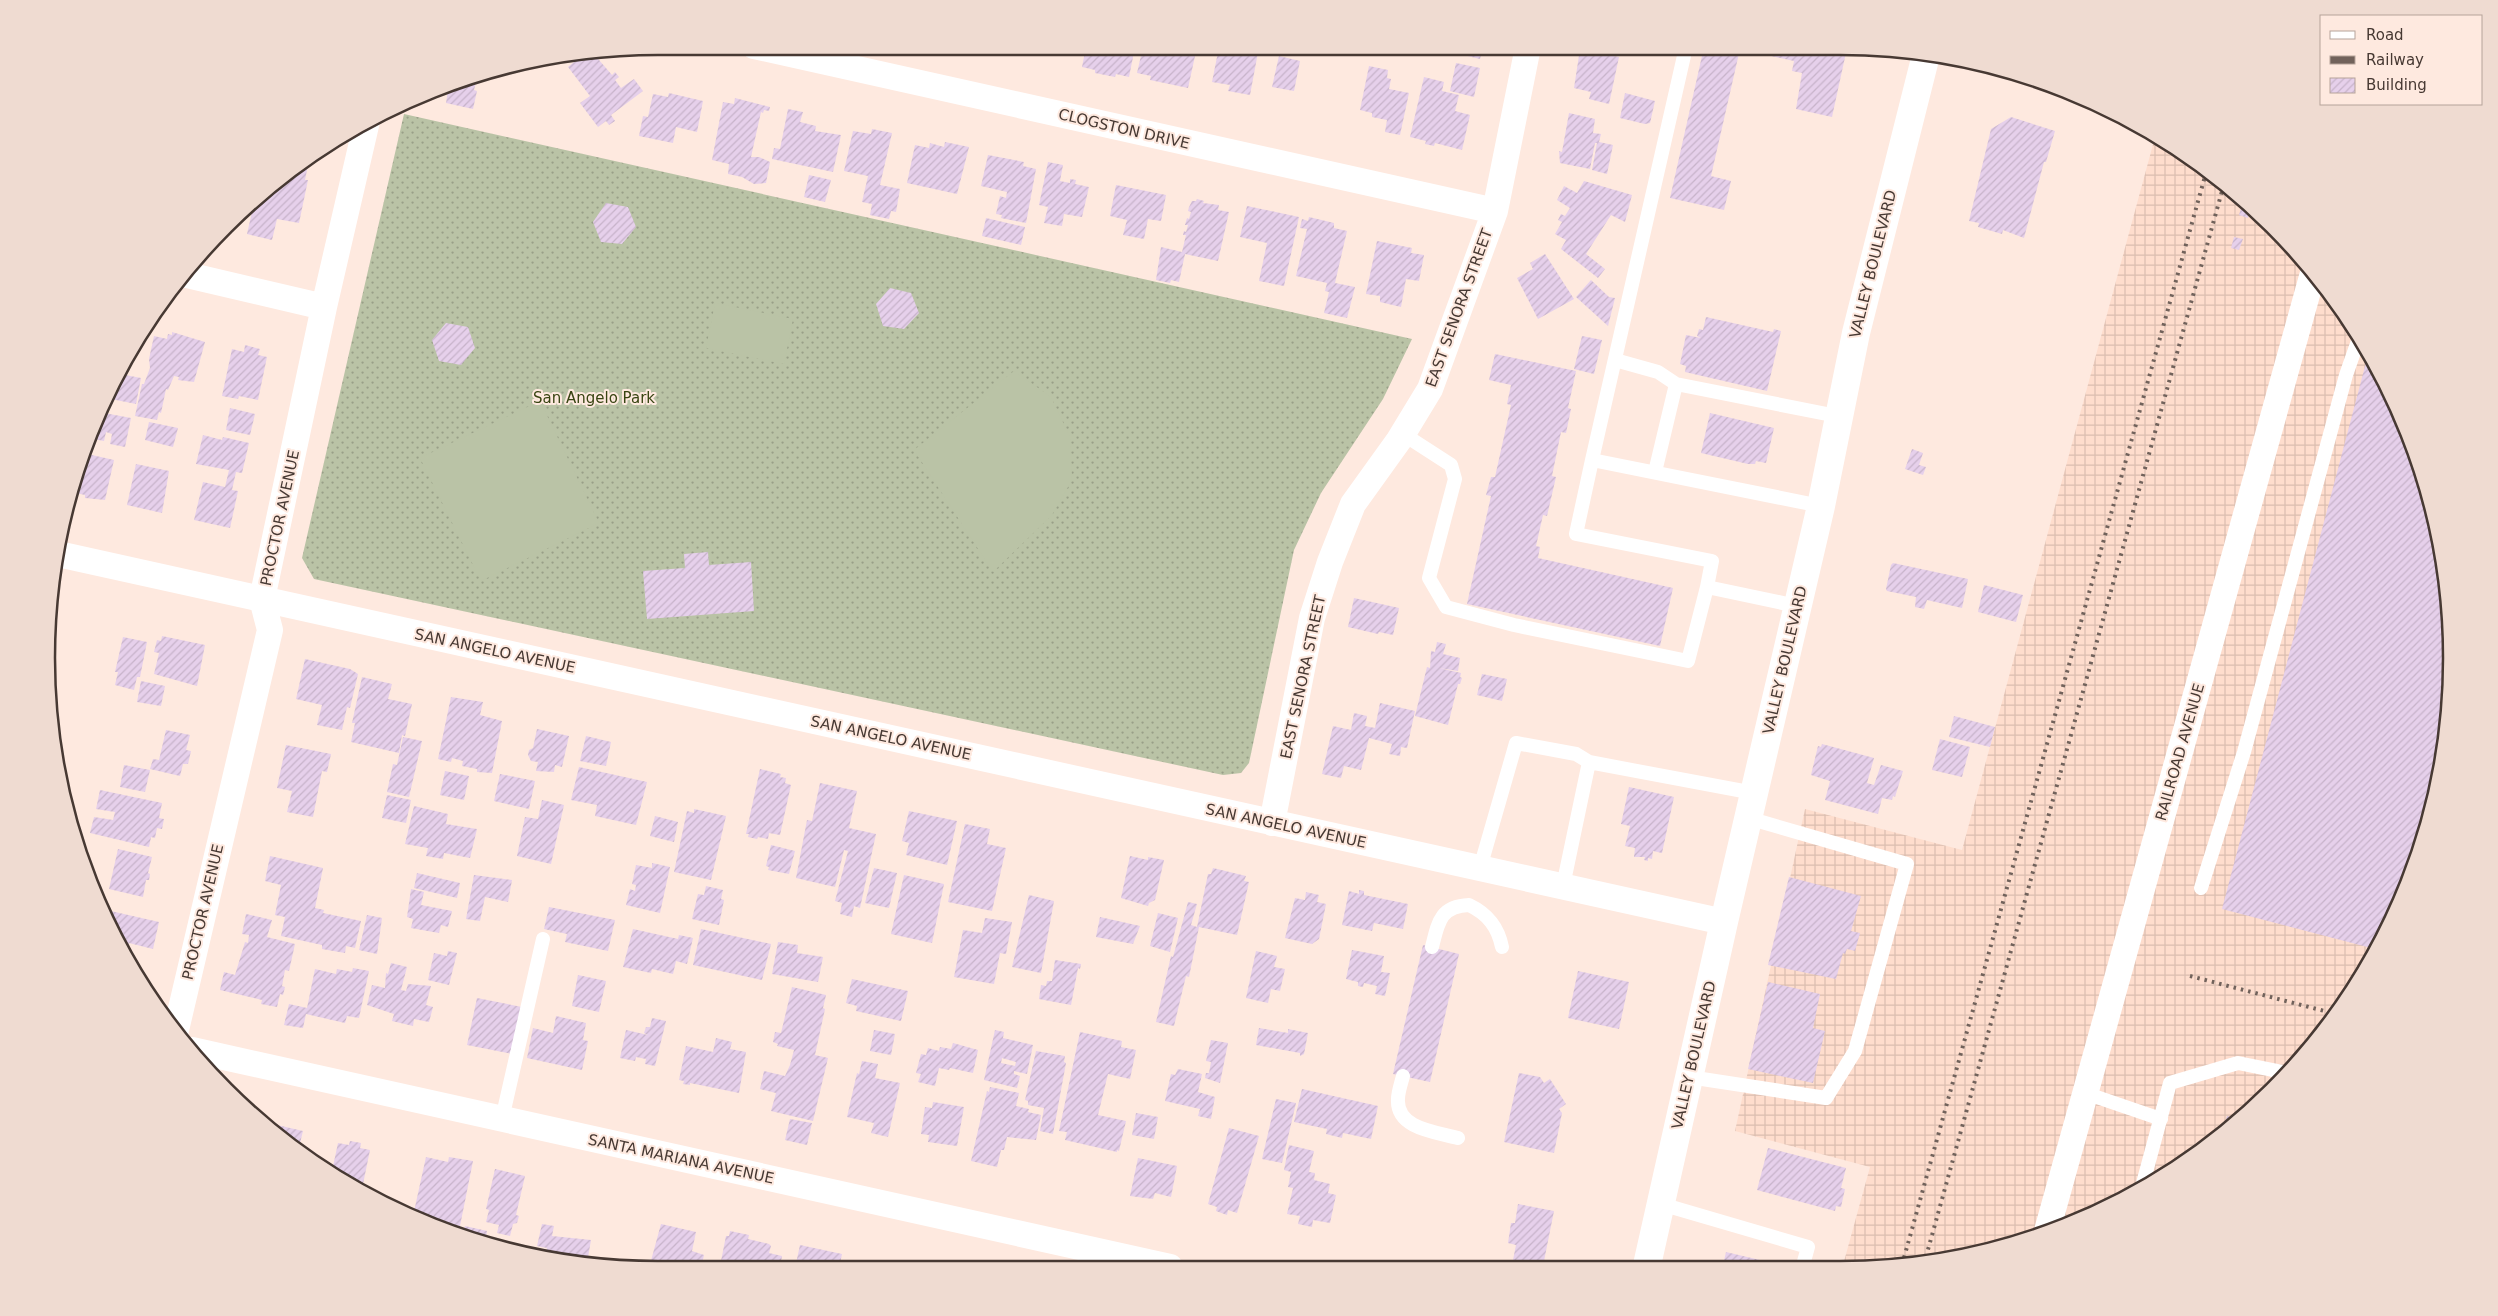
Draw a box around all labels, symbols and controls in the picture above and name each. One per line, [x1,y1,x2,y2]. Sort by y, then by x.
legend [2320,15,2483,105]
text: Road [2366,26,2404,44]
text: Railway [2366,51,2424,69]
text: Building [2366,76,2427,94]
street label: CLOGSTON DRIVE [1057,105,1191,153]
street label: VALLEY BOULEVARD [1846,188,1900,340]
street label: EAST SENORA STREET [1422,226,1496,390]
park label: San Angelo Park [533,389,655,407]
street label: PROCTOR AVENUE [257,448,303,588]
street label: VALLEY BOULEVARD [1759,584,1811,736]
street label: EAST SENORA STREET [1277,593,1329,761]
street label: SAN ANGELO AVENUE [413,625,577,677]
street label: RAILROAD AVENUE [2152,681,2208,823]
street label: SAN ANGELO AVENUE [809,712,973,764]
street label: SAN ANGELO AVENUE [1204,800,1368,852]
street label: PROCTOR AVENUE [179,842,227,982]
street label: VALLEY BOULEVARD [1668,979,1720,1131]
street label: SANTA MARIANA AVENUE [586,1130,776,1188]

